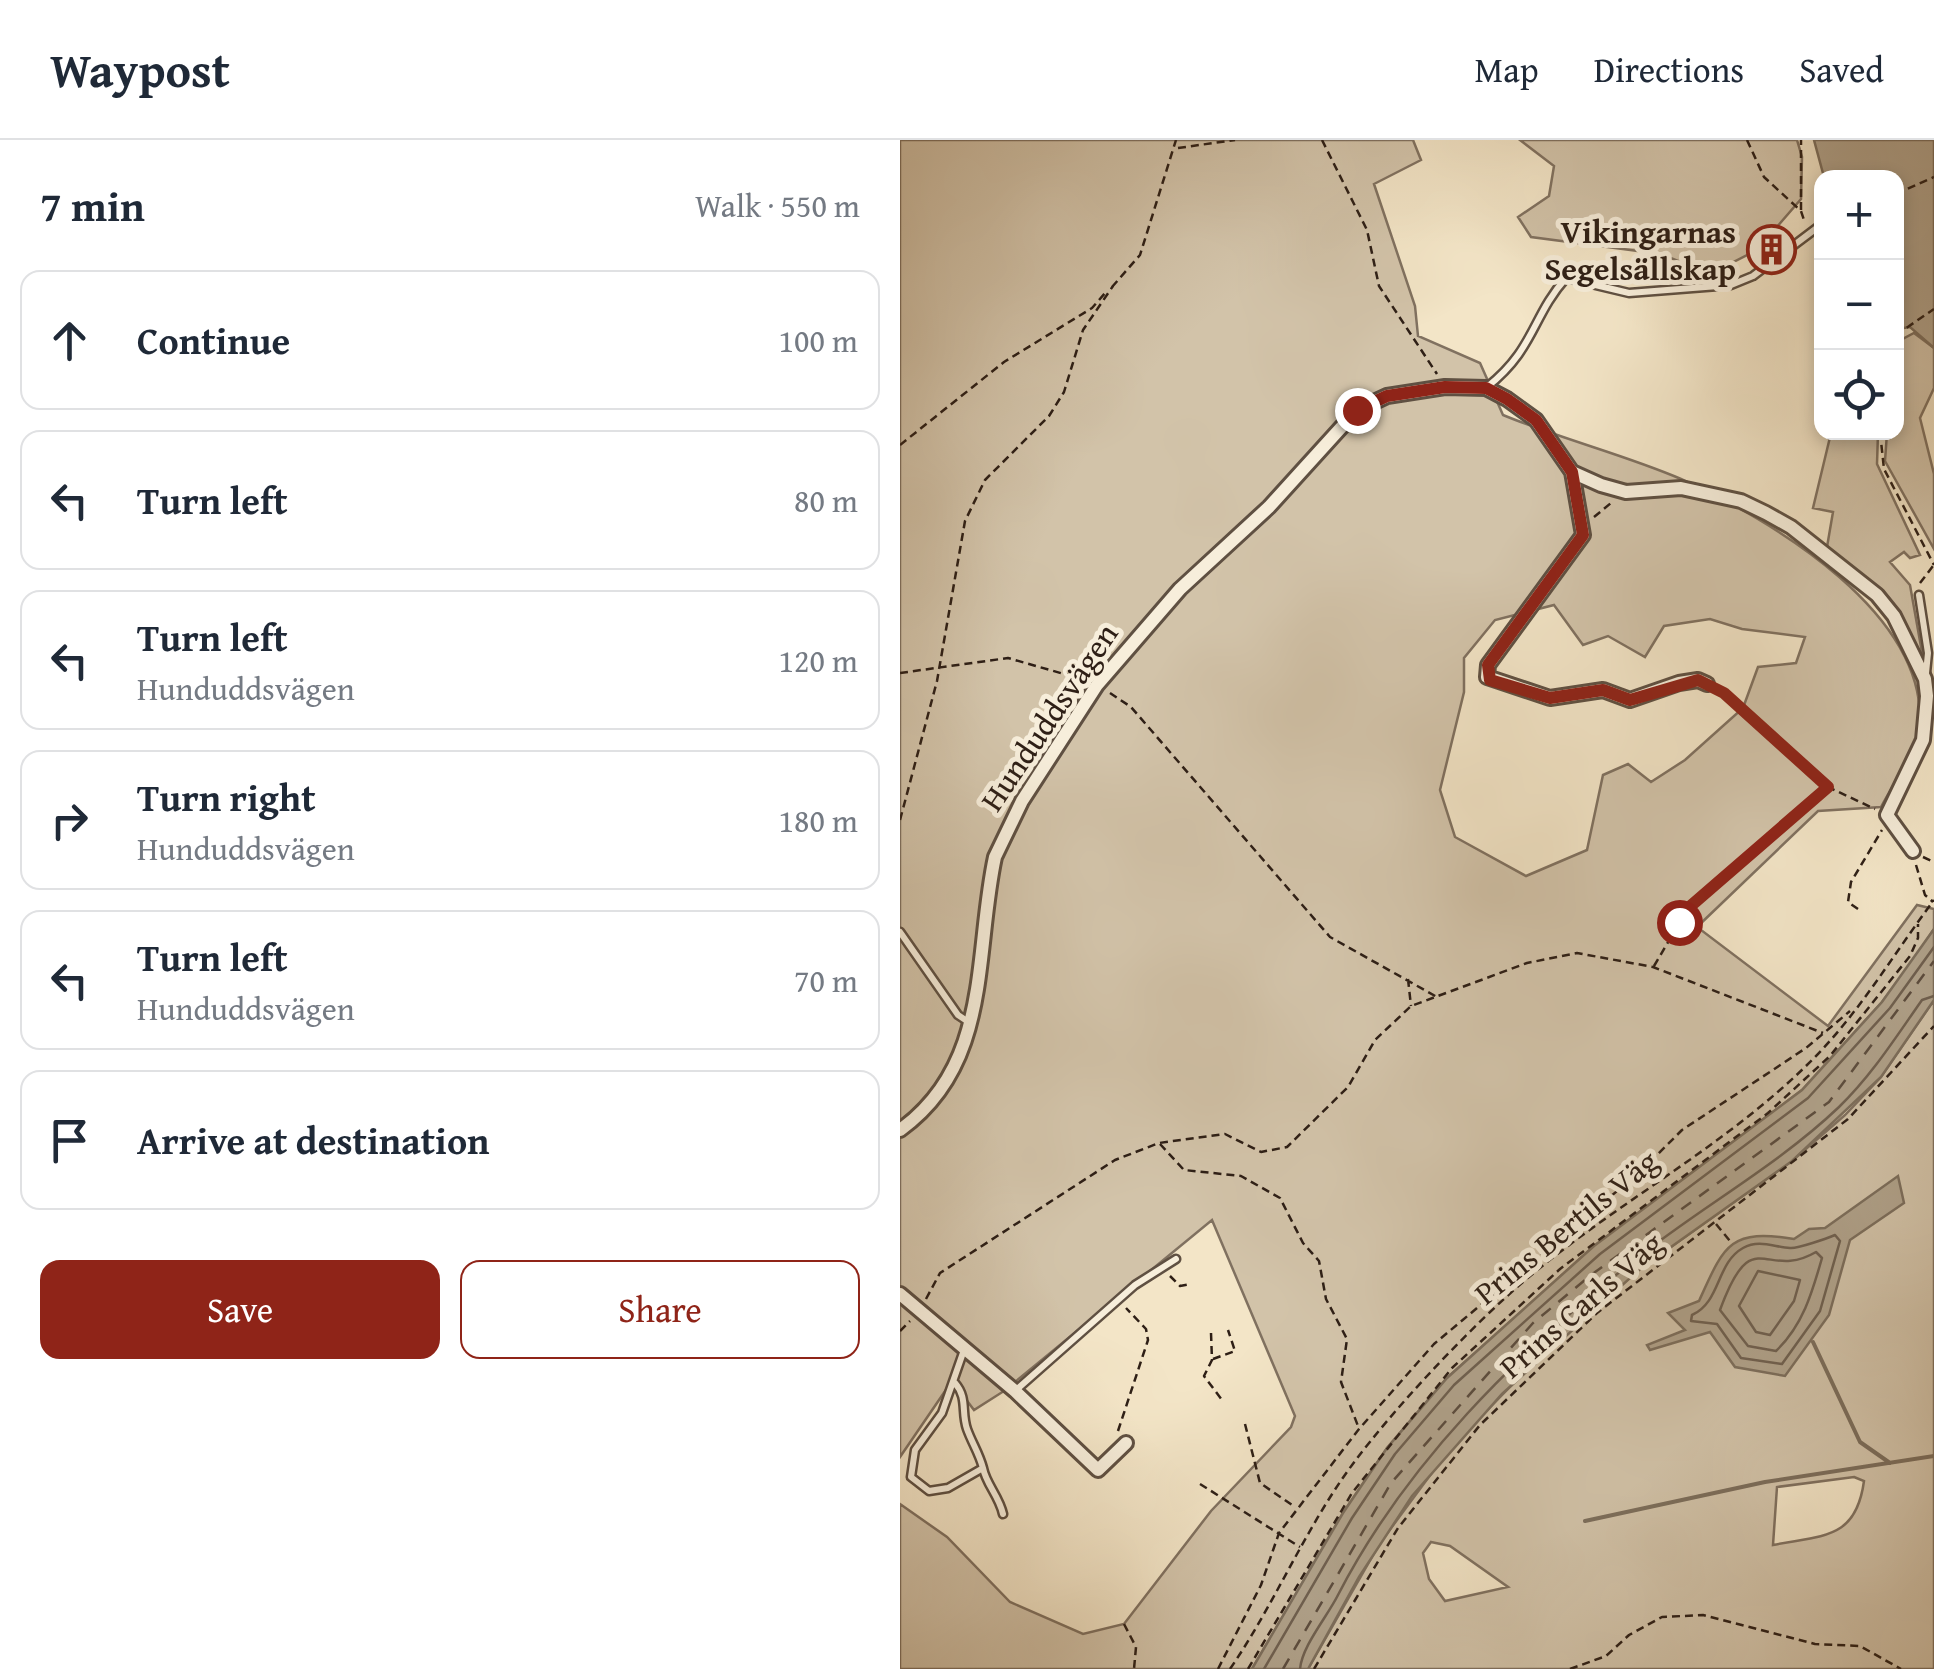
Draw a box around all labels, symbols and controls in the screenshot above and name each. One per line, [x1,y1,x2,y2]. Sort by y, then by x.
text: Waypost [50,34,230,105]
text: Map [1475,44,1539,95]
text: Directions [1594,44,1744,95]
text: Saved [1799,44,1884,95]
map controls [1814,170,1904,440]
button: + [1814,170,1904,260]
text: 7 min [40,175,145,236]
text: Walk · 550 m [695,182,860,229]
place label: Vikingarnas Segelsällskap [1544,208,1736,292]
building icon: Vikingarnas Segelsällskap [1745,224,1797,276]
button: − [1814,260,1904,350]
text: Continue [137,312,290,368]
icon: ahead [42,313,97,368]
text: 100 m [779,317,858,364]
button: locate [1814,350,1904,440]
route end [1335,388,1381,434]
text: Turn left [137,472,288,528]
icon: left [42,473,97,528]
text: 80 m [794,477,858,524]
text: Turn left [137,609,288,665]
street label: Hunduddsvägen [968,613,1129,820]
icon: left [42,633,97,688]
text: 120 m [779,637,858,684]
text: Hunduddsvägen [137,665,355,712]
text: Turn right [137,769,316,825]
icon: right [42,793,97,848]
text: 180 m [779,797,858,844]
text: Hunduddsvägen [137,825,355,872]
route start [1657,900,1703,946]
text: Turn left [137,929,288,985]
icon: left [42,953,97,1008]
text: 70 m [794,957,858,1004]
text: Hunduddsvägen [137,985,355,1032]
text: Arrive at destination [137,1112,490,1168]
icon: arrive [42,1113,97,1168]
street label: Prins Bertils Väg [1464,1138,1668,1316]
street label: Prins Carls Väg [1488,1220,1673,1389]
button: Save [40,1260,440,1359]
button: Share [460,1260,860,1359]

